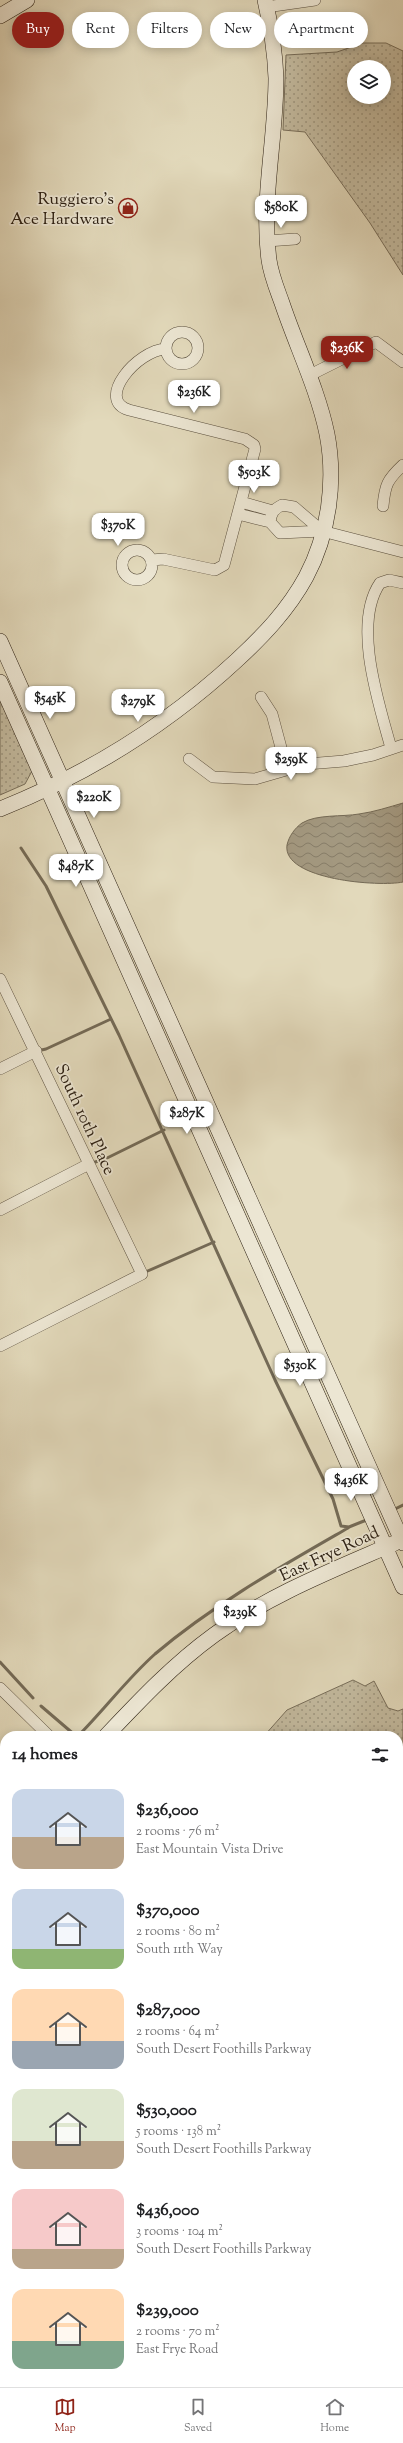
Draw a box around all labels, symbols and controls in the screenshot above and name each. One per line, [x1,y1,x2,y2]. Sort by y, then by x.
chip: Buy [12,12,64,48]
chip: Rent [72,12,129,48]
chip: Filters [137,12,202,48]
chip: New [210,12,266,48]
chip: Apartment [274,12,368,48]
map controls [347,60,391,104]
button: layers [347,60,391,104]
place label: Ruggiero's Ace Hardware [10,188,114,232]
pin: $580K [253,195,309,229]
shop icon: Ruggiero's Ace Hardware [117,197,139,219]
text: $580K [264,199,298,217]
pin: $236K [319,336,375,370]
text: $236K [330,340,364,358]
pin: $236K [166,380,222,414]
text: $236K [177,384,211,402]
pin: $503K [226,460,282,494]
text: $503K [238,464,270,482]
pin: $370K [90,513,146,547]
text: $370K [101,517,135,535]
pin: $545K [22,686,78,720]
pin: $279K [110,689,166,723]
text: $545K [34,690,66,708]
text: $279K [120,693,156,711]
pin: $259K [263,747,319,781]
text: $259K [274,751,308,769]
pin: $220K [66,785,122,819]
text: $220K [76,789,112,807]
pin: $487K [48,854,104,888]
text: $487K [58,858,94,876]
street label: South 10th Place [48,1060,120,1179]
pin: $287K [159,1101,215,1135]
text: $287K [169,1105,205,1123]
pin: $530K [272,1353,328,1387]
text: $530K [284,1357,316,1375]
pin: $436K [323,1468,379,1502]
text: $436K [334,1472,368,1490]
street label: East Frye Road [276,1521,384,1588]
pin: $239K [212,1600,268,1634]
text: $239K [223,1604,257,1622]
text: 14 homes [12,1743,78,1767]
icon: filters [369,1744,391,1766]
text: $236,000 [136,1799,199,1823]
icon: home [44,1805,92,1853]
text: 2 rooms · 76 m² [136,1823,220,1841]
text: East Mountain Vista Drive [136,1841,284,1859]
text: $370,000 [136,1899,199,1923]
icon: home [44,1905,92,1953]
text: 2 rooms · 80 m² [136,1923,220,1941]
text: South 11th Way [136,1941,223,1959]
text: $287,000 [136,1999,200,2023]
icon: home [44,2005,92,2053]
text: 2 rooms · 64 m² [136,2023,219,2041]
text: South Desert Foothills Parkway [136,2041,312,2059]
text: $530,000 [136,2099,197,2123]
icon: home [44,2105,92,2153]
text: 5 rooms · 138 m² [136,2123,221,2141]
text: South Desert Foothills Parkway [136,2141,312,2159]
text: $436,000 [136,2199,199,2223]
icon: home [44,2205,92,2253]
text: 3 rooms · 104 m² [136,2223,223,2241]
text: South Desert Foothills Parkway [136,2241,312,2259]
text: $239,000 [136,2299,199,2323]
icon: home [44,2305,92,2353]
text: 2 rooms · 70 m² [136,2323,220,2341]
text: East Frye Road [136,2341,218,2359]
tab: Map [54,2396,76,2436]
tab: Saved [184,2396,212,2436]
tab: Home [320,2396,349,2436]

